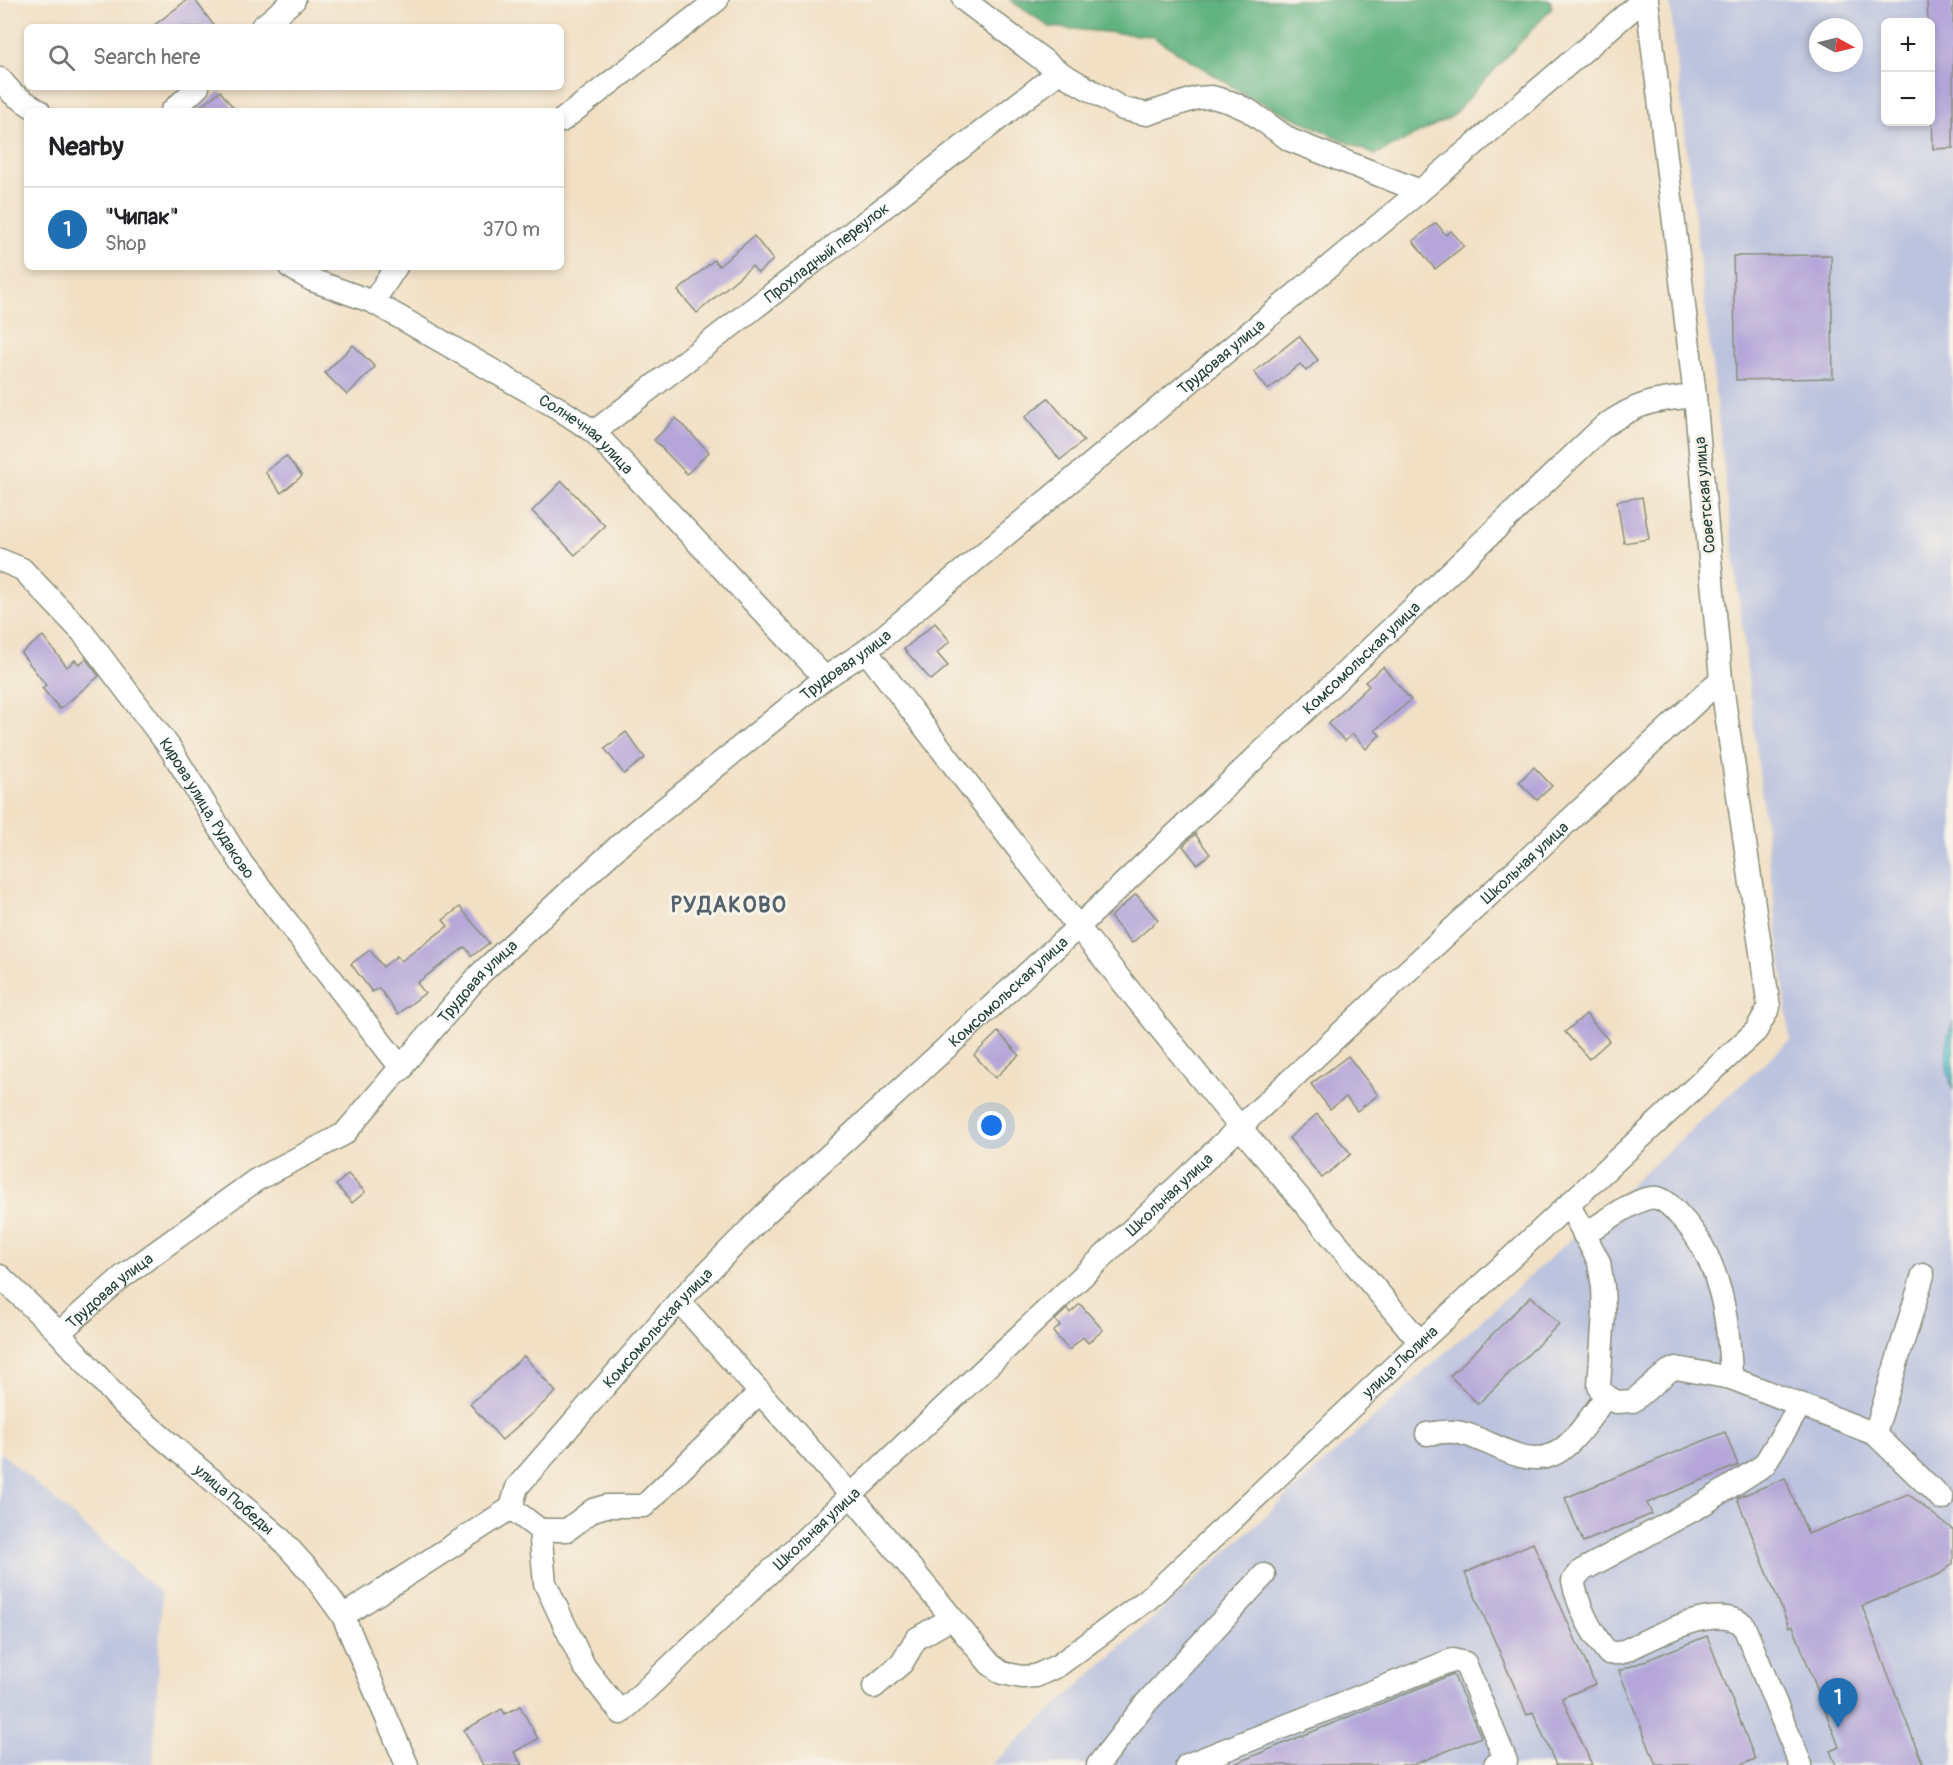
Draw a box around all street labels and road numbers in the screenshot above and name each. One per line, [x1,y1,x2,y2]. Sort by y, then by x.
street label: Прохладный переулок [761,198,893,307]
street label: Трудовая улица [1174,315,1269,399]
street label: Солнечная улица [535,390,637,479]
street label: Советская улица [1690,436,1720,554]
street label: Комсомольская улица [1299,598,1425,719]
street label: Трудовая улица [796,626,895,705]
street label: Кирова улица, Рудаково [155,734,259,883]
street label: Школьная улица [1477,817,1573,908]
street label: Комсомольская улица [945,932,1072,1052]
street label: Трудовая улица [434,936,522,1028]
street label: Школьная улица [1122,1149,1217,1241]
street label: Трудовая улица [62,1249,157,1333]
street label: Комсомольская улица [599,1264,717,1392]
street label: улица Люлина [1358,1322,1442,1403]
street label: улица Победы [189,1459,278,1539]
street label: Школьная улица [769,1483,864,1575]

